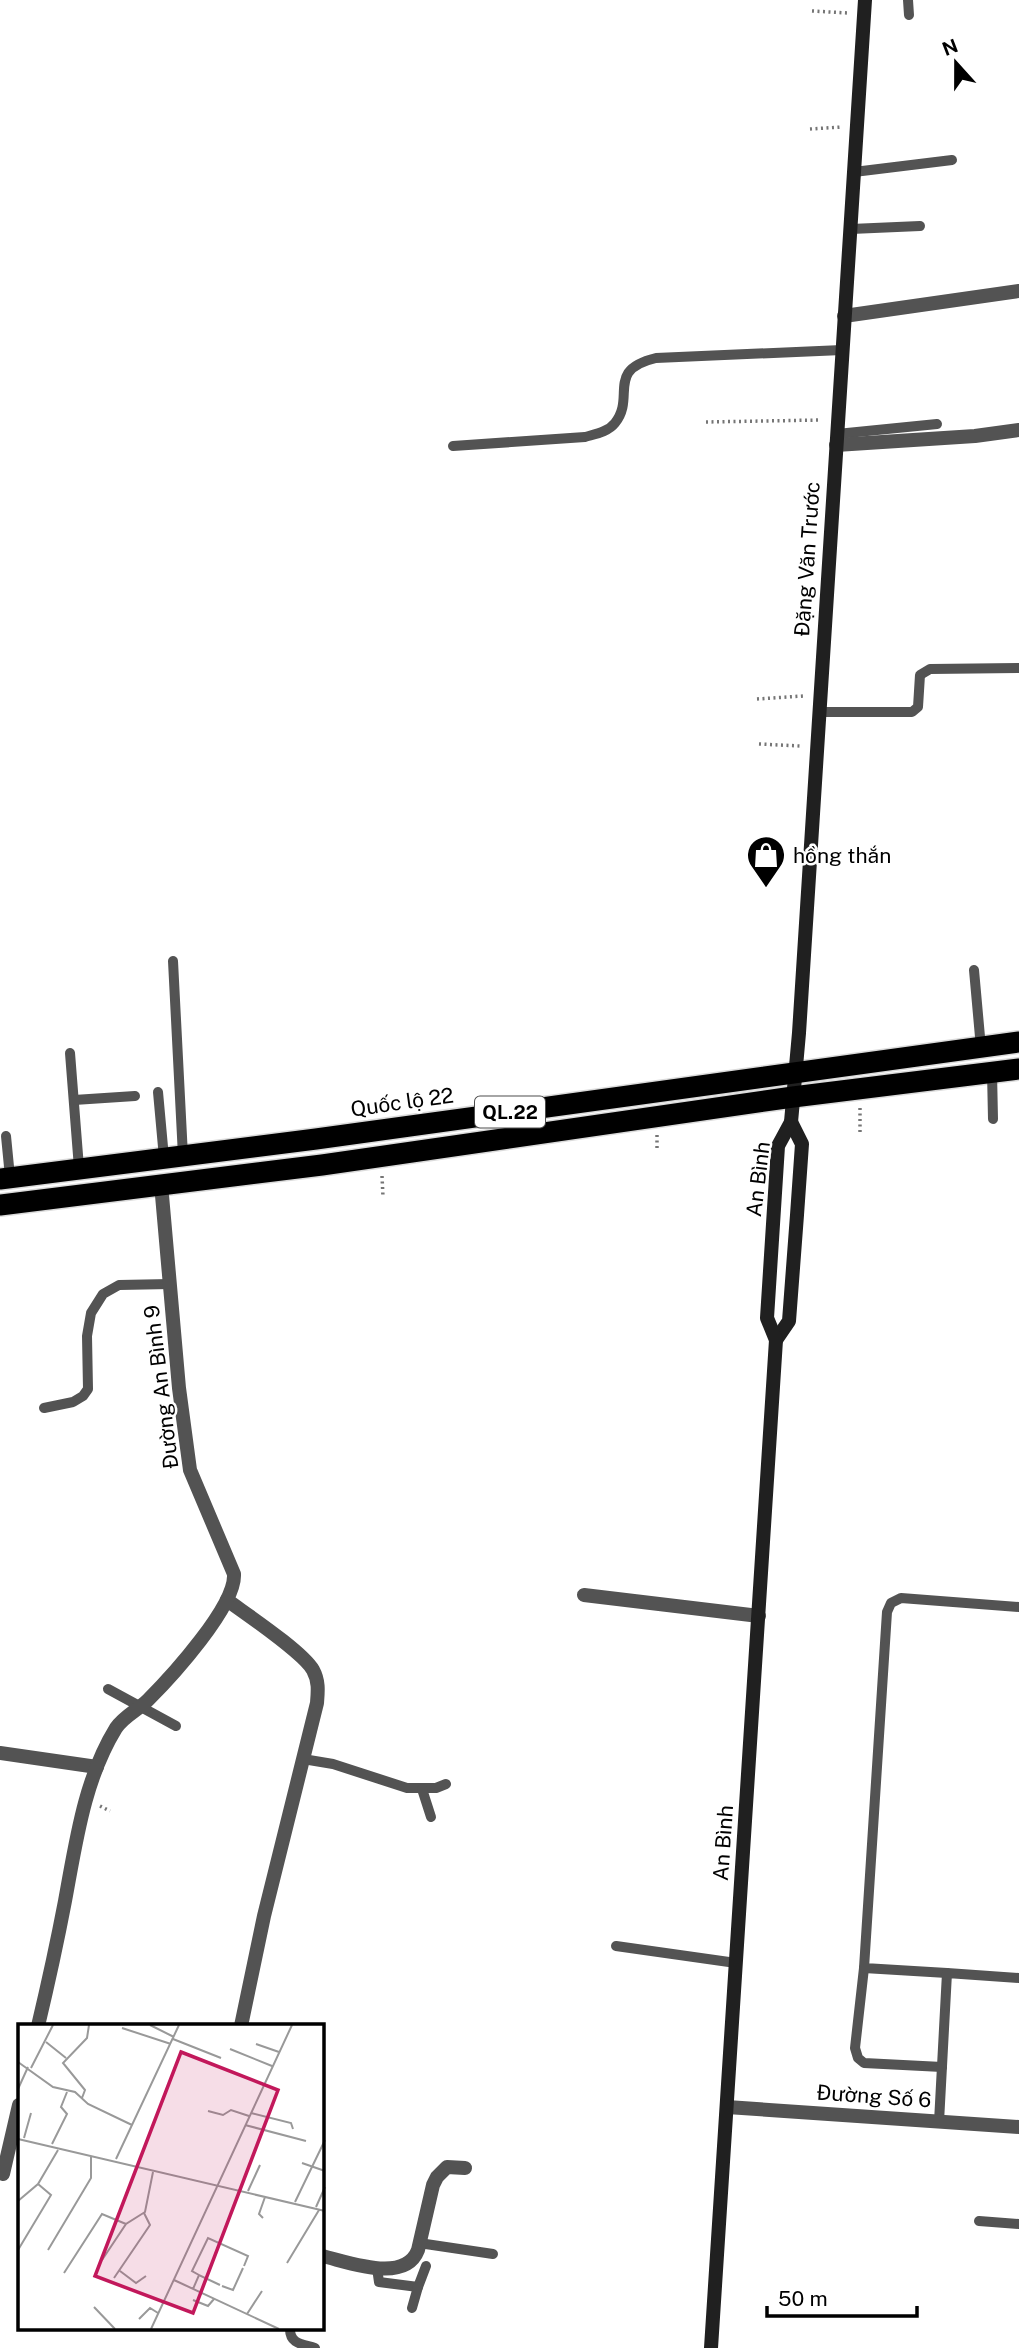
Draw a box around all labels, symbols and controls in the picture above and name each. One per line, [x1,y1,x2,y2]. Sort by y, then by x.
north arrow [921,28,991,98]
text: N [939,34,961,60]
street label: Đặng Văn Trước [789,481,825,637]
shop icon: hồng thắn [745,834,787,889]
place label: hồng thắn [793,843,891,868]
street label: Quốc lộ 22 [349,1082,455,1122]
road number: QL.22 [475,1096,545,1128]
street label: An Bình [741,1140,775,1218]
street label: Đường An Bình 9 [139,1304,183,1470]
street label: An Bình [708,1804,738,1882]
inset map [18,2024,324,2330]
street label: Đường Số 6 [816,2080,932,2112]
scale bar [767,2274,918,2318]
text: 50 m [778,2286,828,2311]

